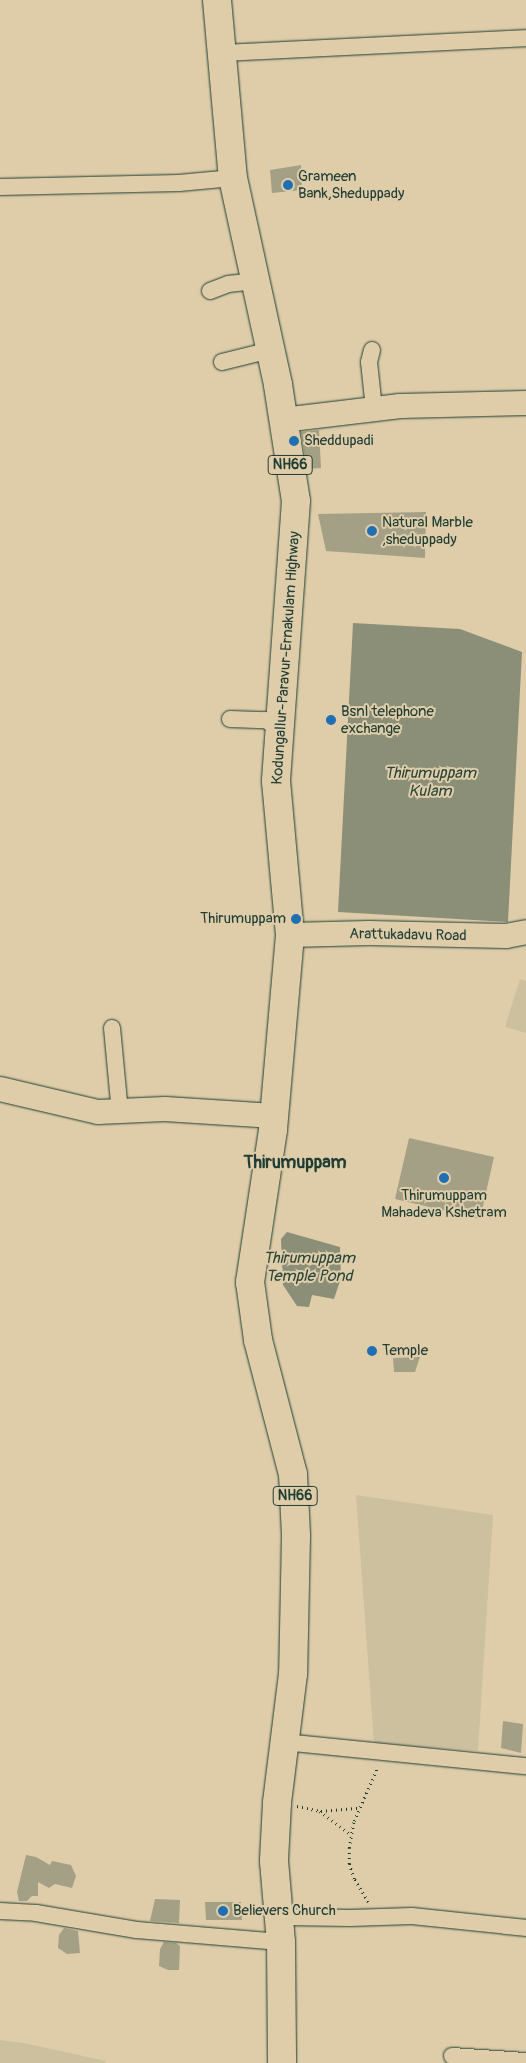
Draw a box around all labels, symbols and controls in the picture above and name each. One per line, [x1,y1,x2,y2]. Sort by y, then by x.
place label: Grameen Bank,Sheduppady [298,167,404,202]
marker: Grameen Bank,Sheduppady [282,179,294,191]
place label: Sheddupadi [304,432,373,450]
marker: Sheddupadi [288,435,300,447]
road number: NH66 [268,454,312,476]
place label: Natural Marble ,sheduppady [382,513,473,548]
marker: Natural Marble ,sheduppady [366,525,378,537]
street label: Kodungallur-Paravur-Ernakulam Highway [268,531,304,785]
place label: Bsnl telephone exchange [341,702,434,737]
marker: Bsnl telephone exchange [325,714,337,726]
water label: Thirumuppam Kulam [384,763,476,801]
place label: Thirumuppam [200,910,286,928]
marker: Thirumuppam [290,913,302,925]
street label: Arattukadavu Road [349,925,467,945]
district label: Thirumuppam [243,1152,347,1174]
marker: Thirumuppam Mahadeva Kshetram [438,1172,450,1184]
place label: Thirumuppam Mahadeva Kshetram [381,1186,507,1221]
water label: Thirumuppam Temple Pond [263,1248,355,1286]
place label: Temple [382,1342,428,1360]
marker: Temple [366,1345,378,1357]
road number: NH66 [272,1484,318,1508]
place label: Believers Church [233,1902,336,1920]
marker: Believers Church [217,1905,229,1917]

